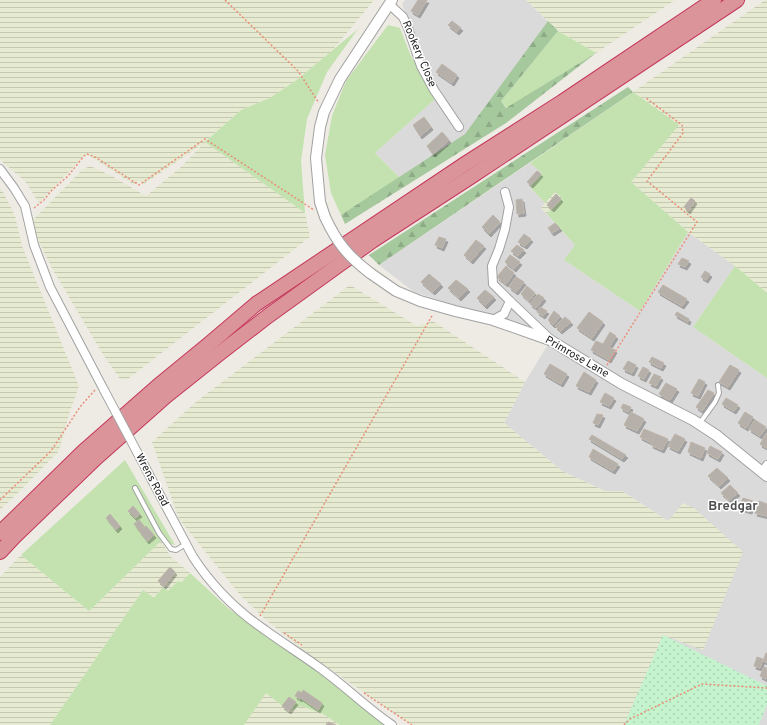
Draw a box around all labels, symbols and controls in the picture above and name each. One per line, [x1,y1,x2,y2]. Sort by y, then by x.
street label: Rookery Close [399,19,439,89]
street label: Primrose Lane [543,333,611,381]
street label: Wrens Road [132,451,172,509]
district label: Bredgar [708,499,758,515]

